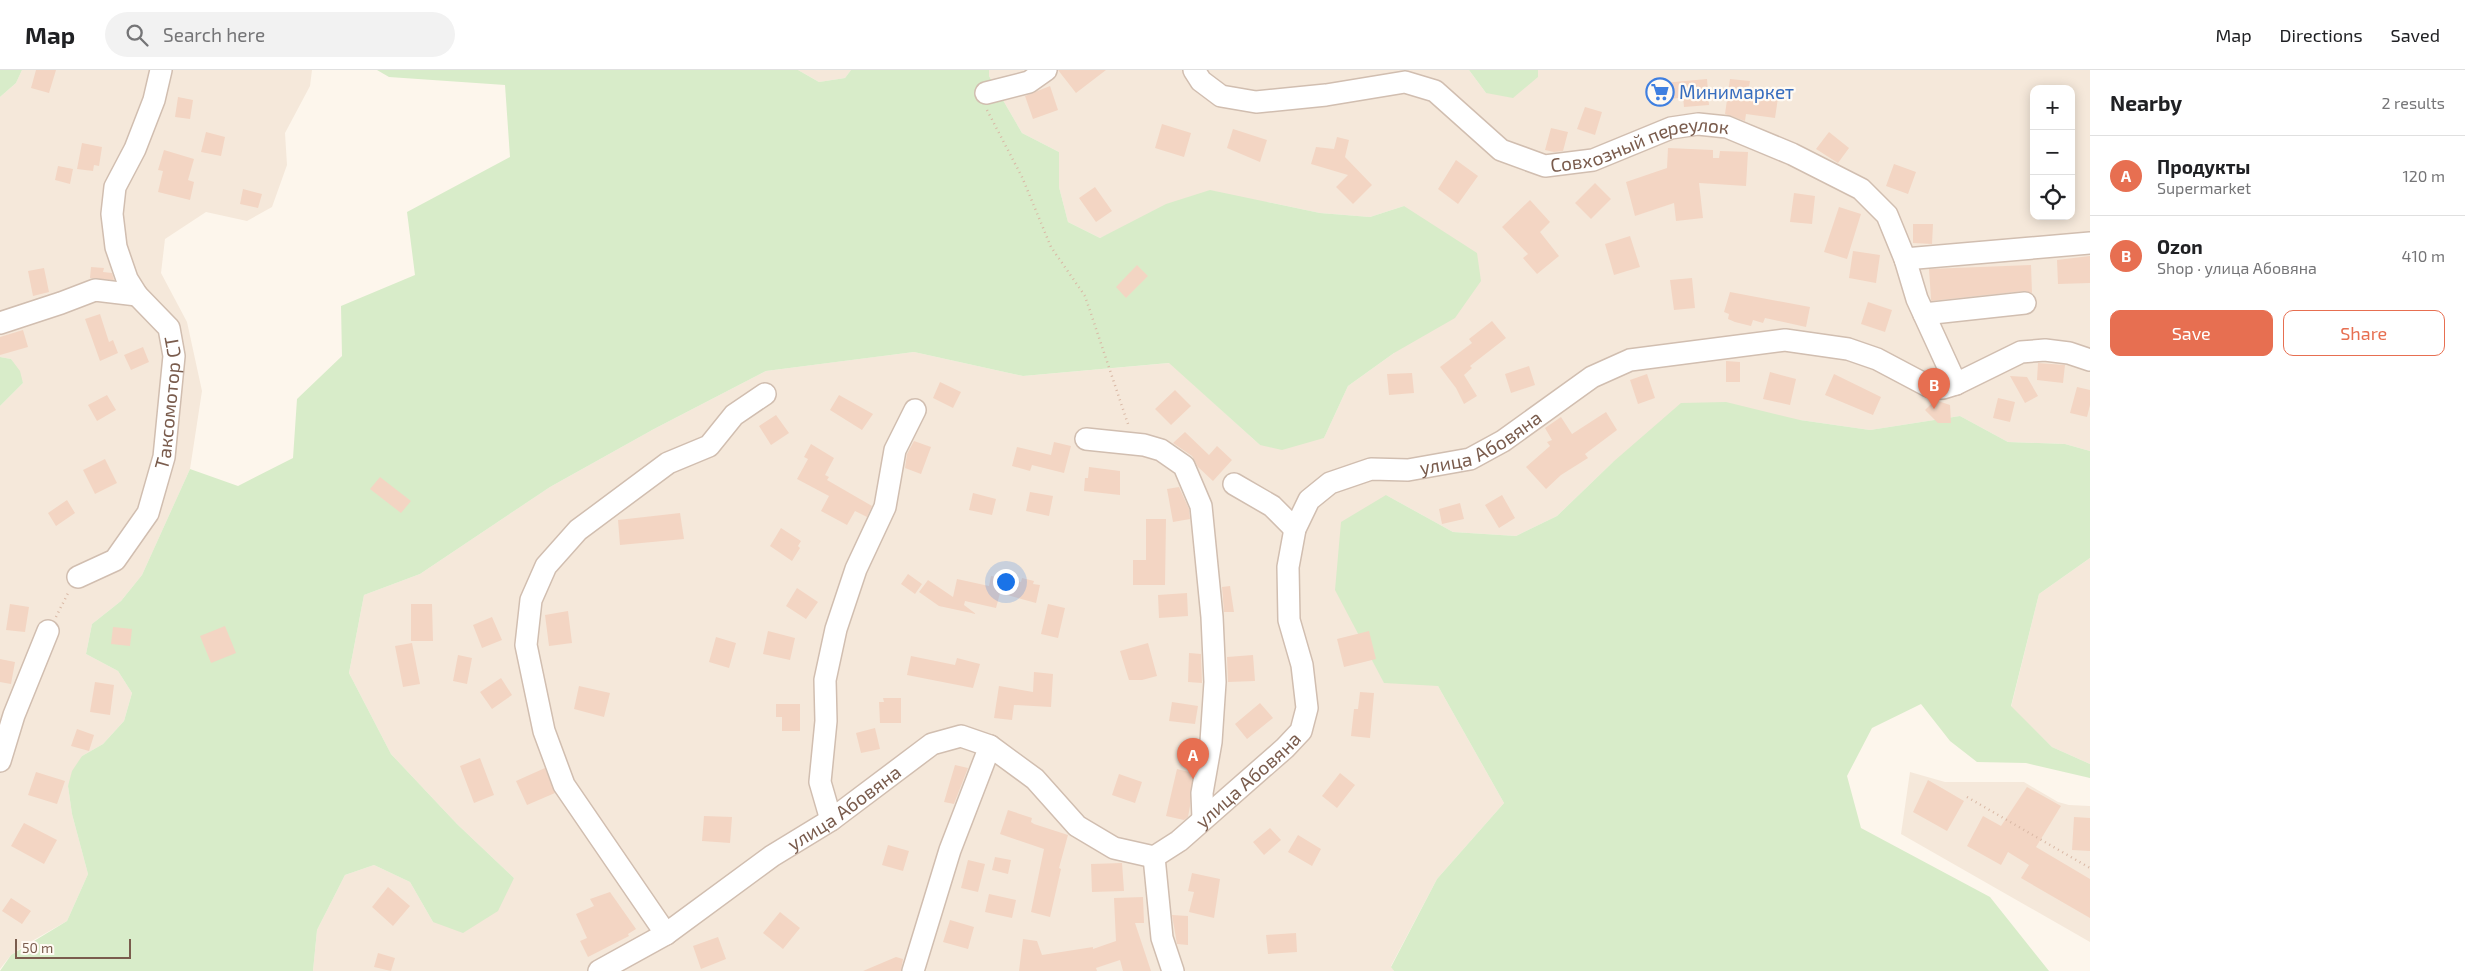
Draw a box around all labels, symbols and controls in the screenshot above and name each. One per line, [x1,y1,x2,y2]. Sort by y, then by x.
search box [105,12,455,57]
text: Map [25,20,75,49]
icon: search [123,21,151,49]
text: Search here [163,23,265,46]
text: Map [2215,24,2252,46]
text: Directions [2280,24,2363,46]
text: Saved [2391,24,2440,46]
supermarket icon: Минимаркет [1645,77,1675,107]
place label: Минимаркет [1679,80,1794,103]
map controls [2030,85,2075,220]
button: + [2030,85,2075,130]
text: Nearby [2110,90,2182,115]
text: 2 results [2382,93,2445,112]
street label: Совхозный переулок [1549,112,1730,176]
button: − [2030,130,2075,175]
text: Продукты [2157,155,2250,178]
text: A [2121,166,2131,185]
text: 120 m [2402,166,2445,185]
button: locate [2030,175,2075,220]
text: Supermarket [2157,178,2251,197]
text: Ozon [2157,235,2203,258]
text: B [2121,246,2131,265]
text: 410 m [2402,246,2445,265]
text: Shop · улица Абовяна [2157,258,2317,277]
button: Save [2110,310,2273,356]
button: Share [2283,310,2445,356]
street label: Таксомотор СТ [149,334,185,472]
pin: B [1918,368,1950,409]
street label: улица Абовяна [1418,405,1546,480]
your location [993,569,1019,595]
street label: улица Абовяна [1190,727,1305,833]
pin: A [1177,738,1209,779]
street label: улица Абовяна [783,760,905,856]
scale bar [15,936,131,959]
text: 50 m [22,939,53,956]

